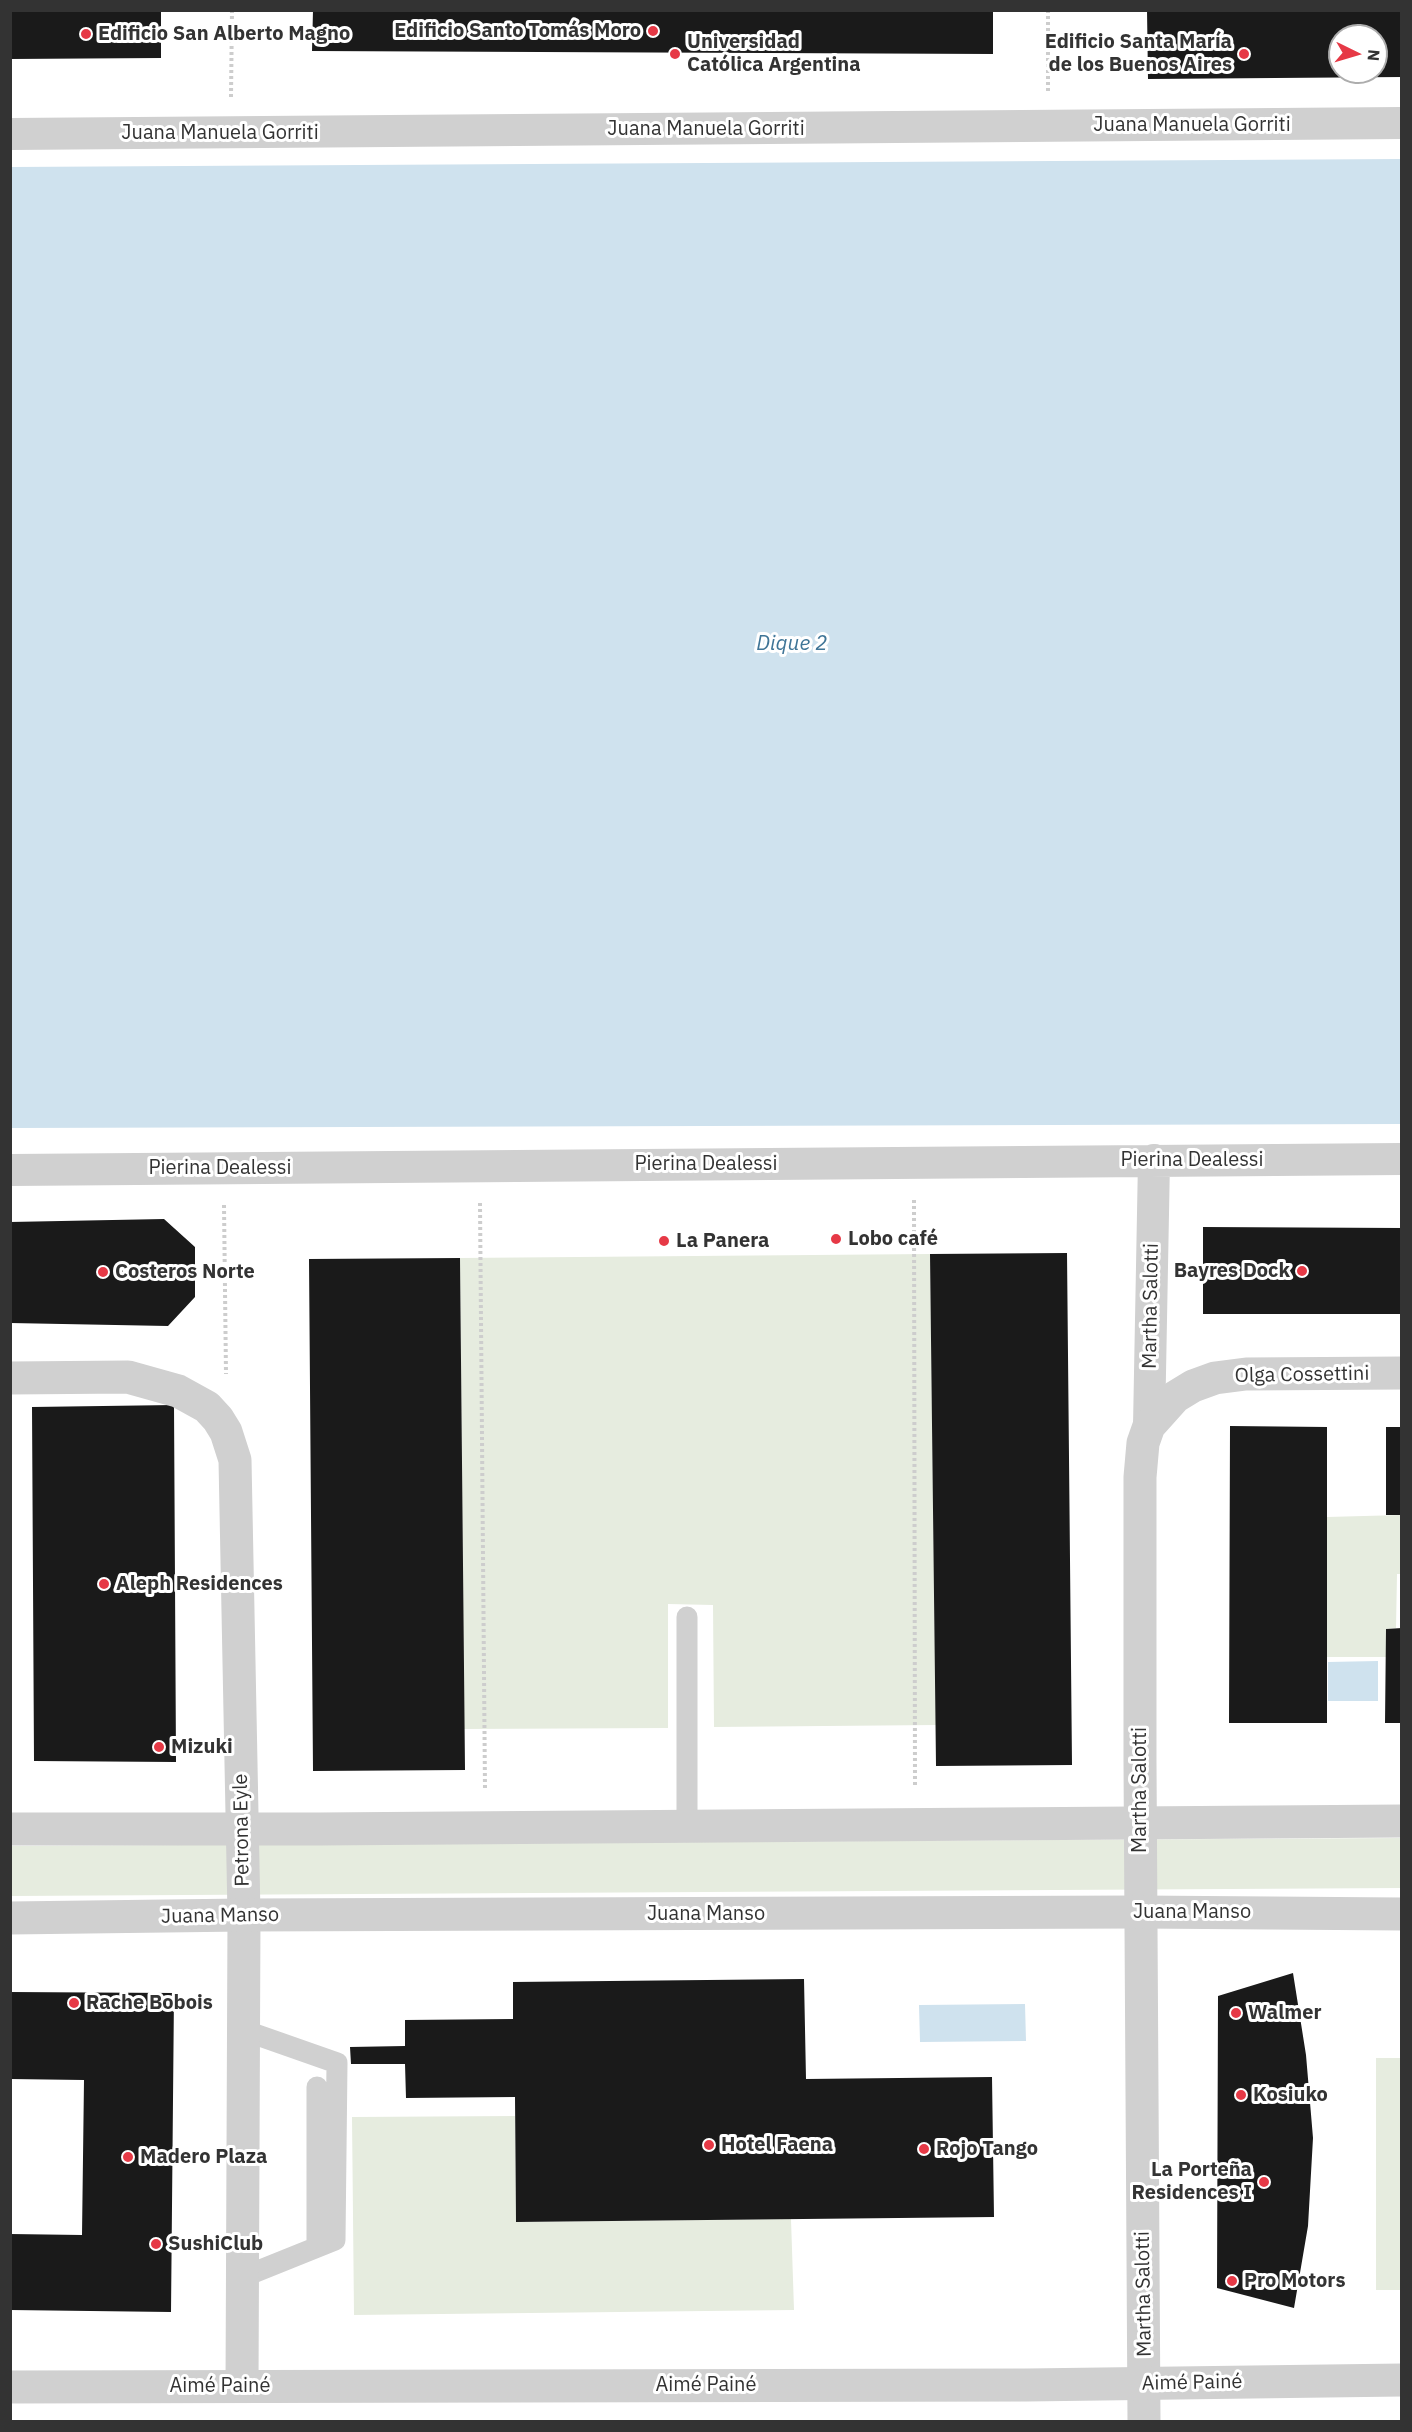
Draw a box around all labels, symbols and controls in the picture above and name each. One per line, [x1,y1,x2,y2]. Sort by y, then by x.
place label: Edificio Santo Tomás Moro [394,19,641,43]
place label: Edificio San Alberto Magno [98,22,350,46]
marker: Edificio Santo Tomás Moro [646,24,660,38]
north arrow [1328,24,1388,84]
marker: Edificio San Alberto Magno [79,27,93,41]
place label: Universidad Católica Argentina [687,30,861,77]
place label: Edificio Santa María de los Buenos Aires [1045,30,1232,77]
marker: Universidad Católica Argentina [668,47,682,61]
marker: Edificio Santa María de los Buenos Aires [1237,47,1251,61]
text: N [1363,49,1384,62]
street label: Juana Manuela Gorriti [1093,113,1291,137]
street label: Juana Manuela Gorriti [607,117,805,141]
street label: Juana Manuela Gorriti [121,121,319,145]
water label: Dique 2 [756,631,828,657]
street label: Pierina Dealessi [1120,1148,1264,1172]
street label: Pierina Dealessi [634,1152,778,1176]
street label: Pierina Dealessi [148,1156,292,1180]
place label: Lobo café [848,1227,938,1251]
place label: La Panera [676,1229,769,1253]
marker: Lobo café [829,1232,843,1246]
marker: La Panera [657,1234,671,1248]
street label: Martha Salotti [1138,1243,1164,1369]
place label: Bayres Dock [1174,1259,1290,1283]
place label: Costeros Norte [115,1260,255,1284]
marker: Bayres Dock [1295,1264,1309,1278]
marker: Costeros Norte [96,1265,110,1279]
street label: Olga Cossettini [1234,1362,1370,1388]
place label: Aleph Residences [116,1572,283,1596]
marker: Aleph Residences [97,1577,111,1591]
street label: Martha Salotti [1128,1727,1152,1853]
place label: Mizuki [171,1735,233,1759]
marker: Mizuki [152,1740,166,1754]
street label: Petrona Eyle [229,1773,255,1887]
street label: Juana Manso [1133,1900,1251,1924]
street label: Juana Manso [647,1902,765,1926]
street label: Juana Manso [161,1903,279,1929]
place label: Rache Bobois [86,1991,213,2015]
marker: Rache Bobois [67,1996,81,2010]
place label: Walmer [1248,2001,1321,2025]
marker: Walmer [1229,2006,1243,2020]
place label: Kosiuko [1253,2083,1328,2107]
marker: Kosiuko [1234,2088,1248,2102]
place label: Hotel Faena [721,2133,833,2157]
place label: Rojo Tango [936,2137,1038,2161]
marker: Hotel Faena [702,2138,716,2152]
marker: Rojo Tango [917,2142,931,2156]
place label: Madero Plaza [140,2145,267,2169]
marker: Madero Plaza [121,2150,135,2164]
place label: La Porteña Residences I [1132,2158,1252,2205]
marker: La Porteña Residences I [1257,2175,1271,2189]
street label: Martha Salotti [1131,2231,1157,2357]
place label: SushiClub [168,2232,263,2256]
marker: SushiClub [149,2237,163,2251]
place label: Pro Motors [1244,2269,1345,2293]
marker: Pro Motors [1225,2274,1239,2288]
street label: Aimé Painé [1141,2370,1243,2396]
street label: Aimé Painé [656,2373,756,2397]
street label: Aimé Painé [170,2374,270,2398]

